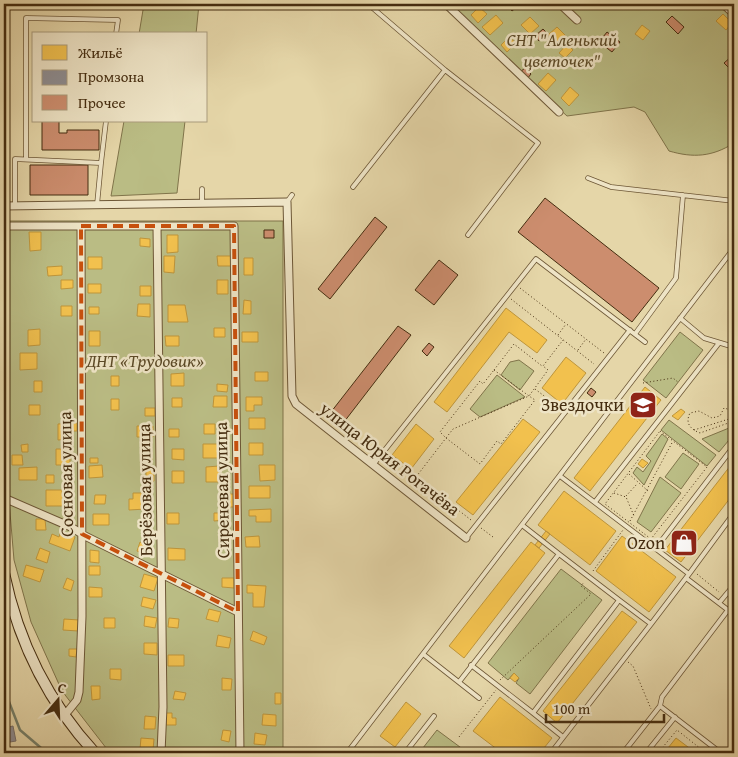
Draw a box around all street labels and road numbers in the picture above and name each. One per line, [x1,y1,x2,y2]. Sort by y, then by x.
street label: улица Юрия Рогачёва [313,394,467,522]
street label: Сосновая улица [51,411,80,537]
street label: Сиреневая улица [207,421,236,559]
street label: Берёзовая улица [130,423,159,557]

